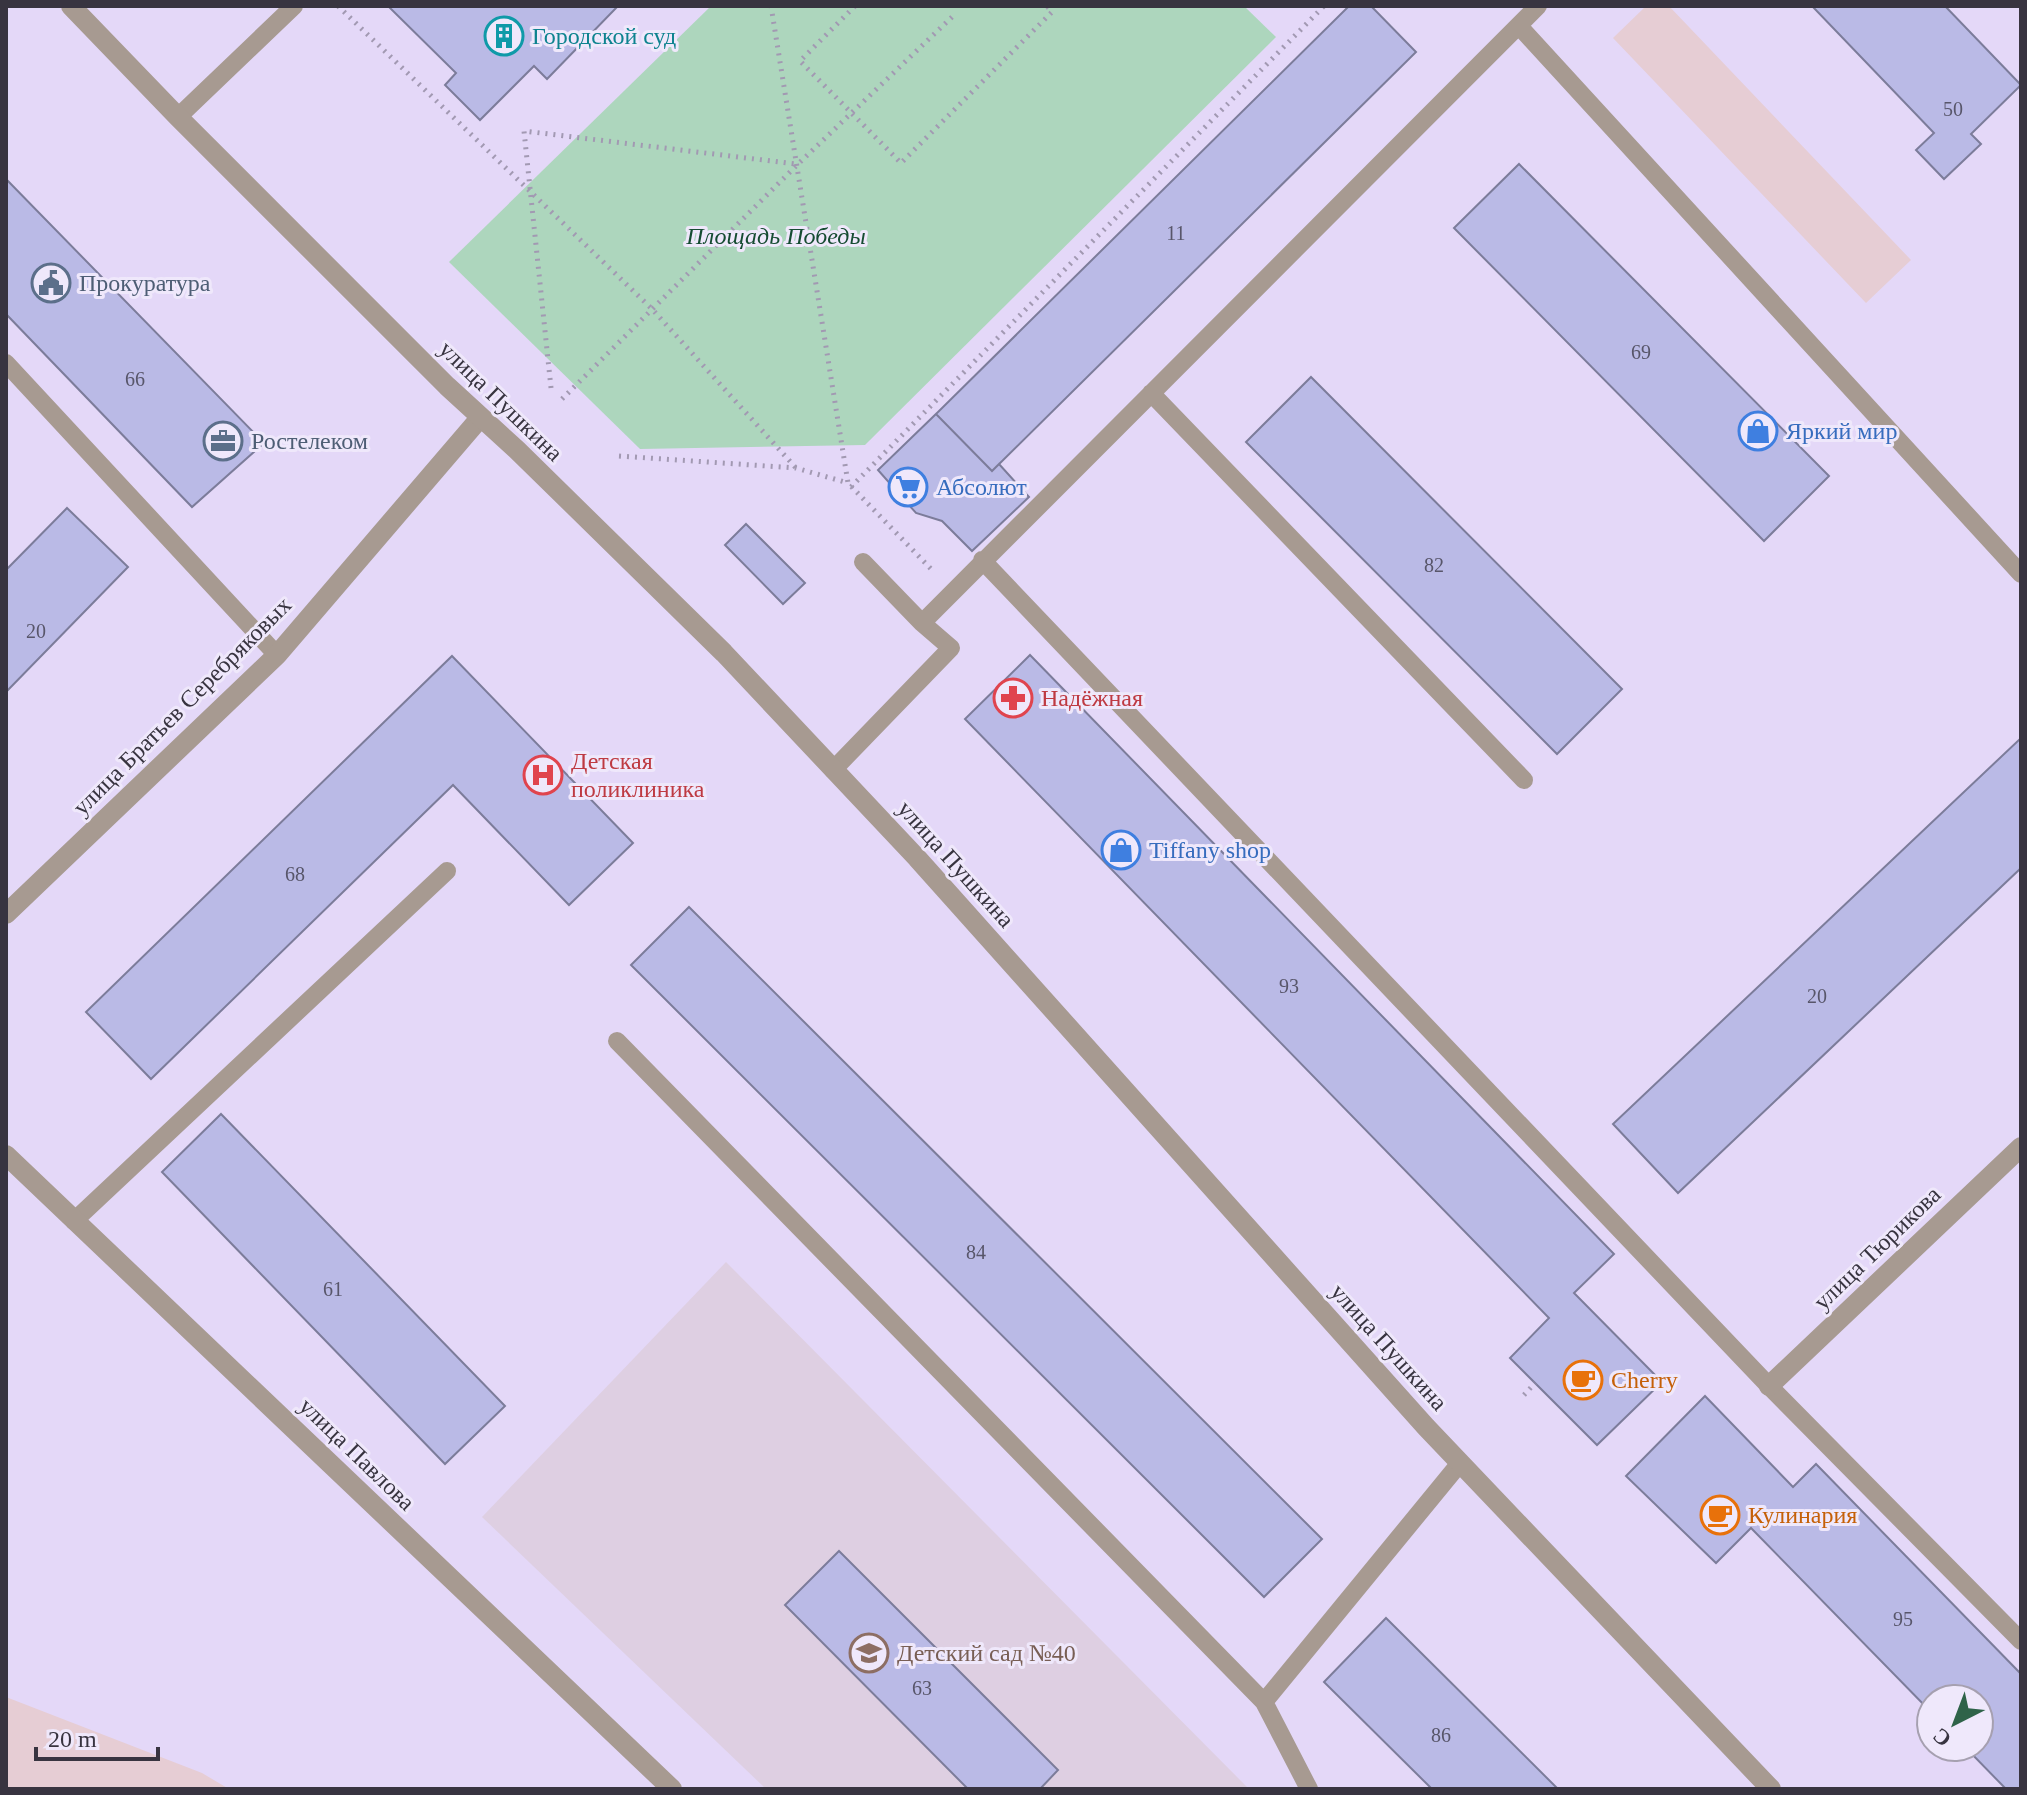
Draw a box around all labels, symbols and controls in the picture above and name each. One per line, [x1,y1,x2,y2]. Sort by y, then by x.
building icon: Городской суд [483,15,525,57]
place label: Городской суд [532,23,676,49]
house number: 50 [1943,98,1963,120]
house number: 11 [1166,222,1186,244]
park label: Площадь Победы [685,223,866,249]
public building icon: Прокуратура [30,262,72,304]
place label: Прокуратура [79,270,211,296]
street label: улица Пушкина [434,336,568,467]
house number: 69 [1631,341,1651,363]
house number: 66 [125,368,145,390]
shop icon: Яркий мир [1737,410,1779,452]
place label: Яркий мир [1786,418,1897,444]
office icon: Ростелеком [202,420,244,462]
place label: Ростелеком [251,428,368,454]
supermarket icon: Абсолют [887,466,929,508]
place label: Абсолют [936,474,1027,500]
house number: 82 [1424,554,1444,576]
street label: улица Братьев Серебряковых [68,592,296,820]
house number: 20 [26,620,46,642]
pharmacy icon: Надёжная [992,677,1034,719]
place label: Надёжная [1041,685,1143,711]
place label: Детская поликлиника [571,748,705,802]
hospital icon: Детская поликлиника [522,754,564,796]
street label: улица Пушкина [892,795,1020,933]
shop icon: Tiffany shop [1100,829,1142,871]
place label: Tiffany shop [1149,837,1271,863]
house number: 68 [285,863,305,885]
house number: 93 [1279,975,1299,997]
house number: 20 [1807,985,1827,1007]
street label: улица Тюрикова [1808,1181,1946,1315]
house number: 84 [966,1241,986,1263]
house number: 61 [323,1278,343,1300]
street label: улица Пушкина [1325,1278,1453,1416]
cafe icon: Cherry [1562,1359,1604,1401]
place label: Cherry [1611,1367,1678,1393]
street label: улица Павлова [294,1393,420,1516]
cafe icon: Кулинария [1699,1494,1741,1536]
place label: Кулинария [1748,1502,1857,1528]
house number: 95 [1893,1608,1913,1630]
school or university icon: Детский сад №40 [848,1632,890,1674]
place label: Детский сад №40 [897,1640,1076,1666]
house number: 63 [912,1677,932,1699]
north arrow [1915,1683,1995,1763]
scale bar [36,1711,158,1761]
text: С [1928,1723,1956,1752]
house number: 86 [1431,1724,1451,1746]
text: 20 m [48,1726,97,1752]

